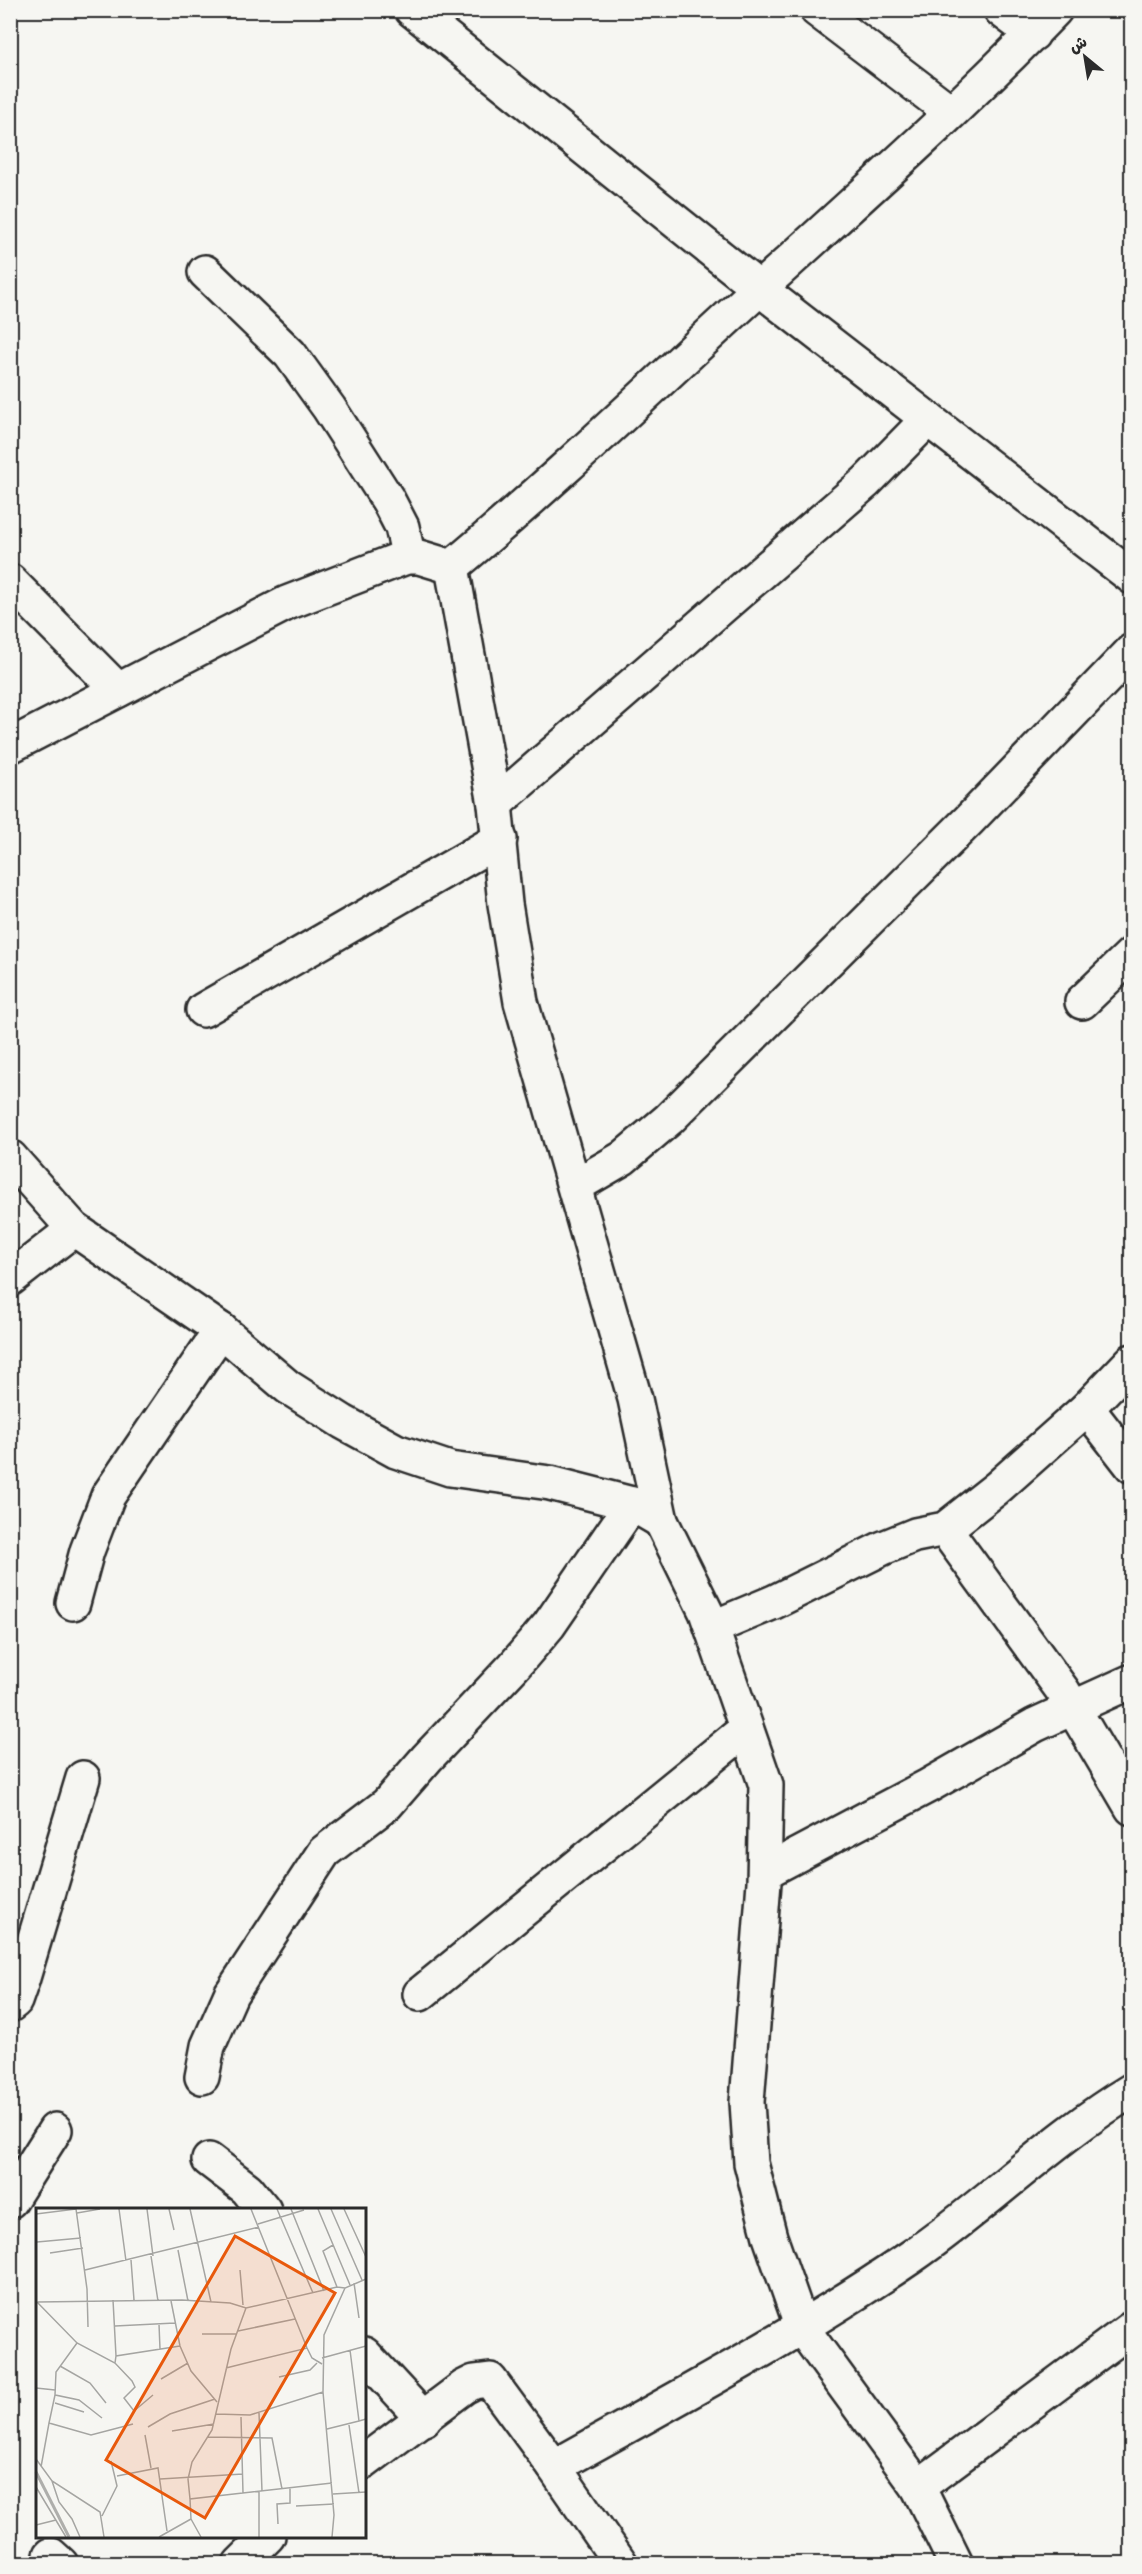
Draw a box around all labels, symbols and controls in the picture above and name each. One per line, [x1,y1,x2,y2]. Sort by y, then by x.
north arrow [1055,27,1115,87]
text: ش [1065,31,1091,58]
inset map [36,2208,366,2538]

